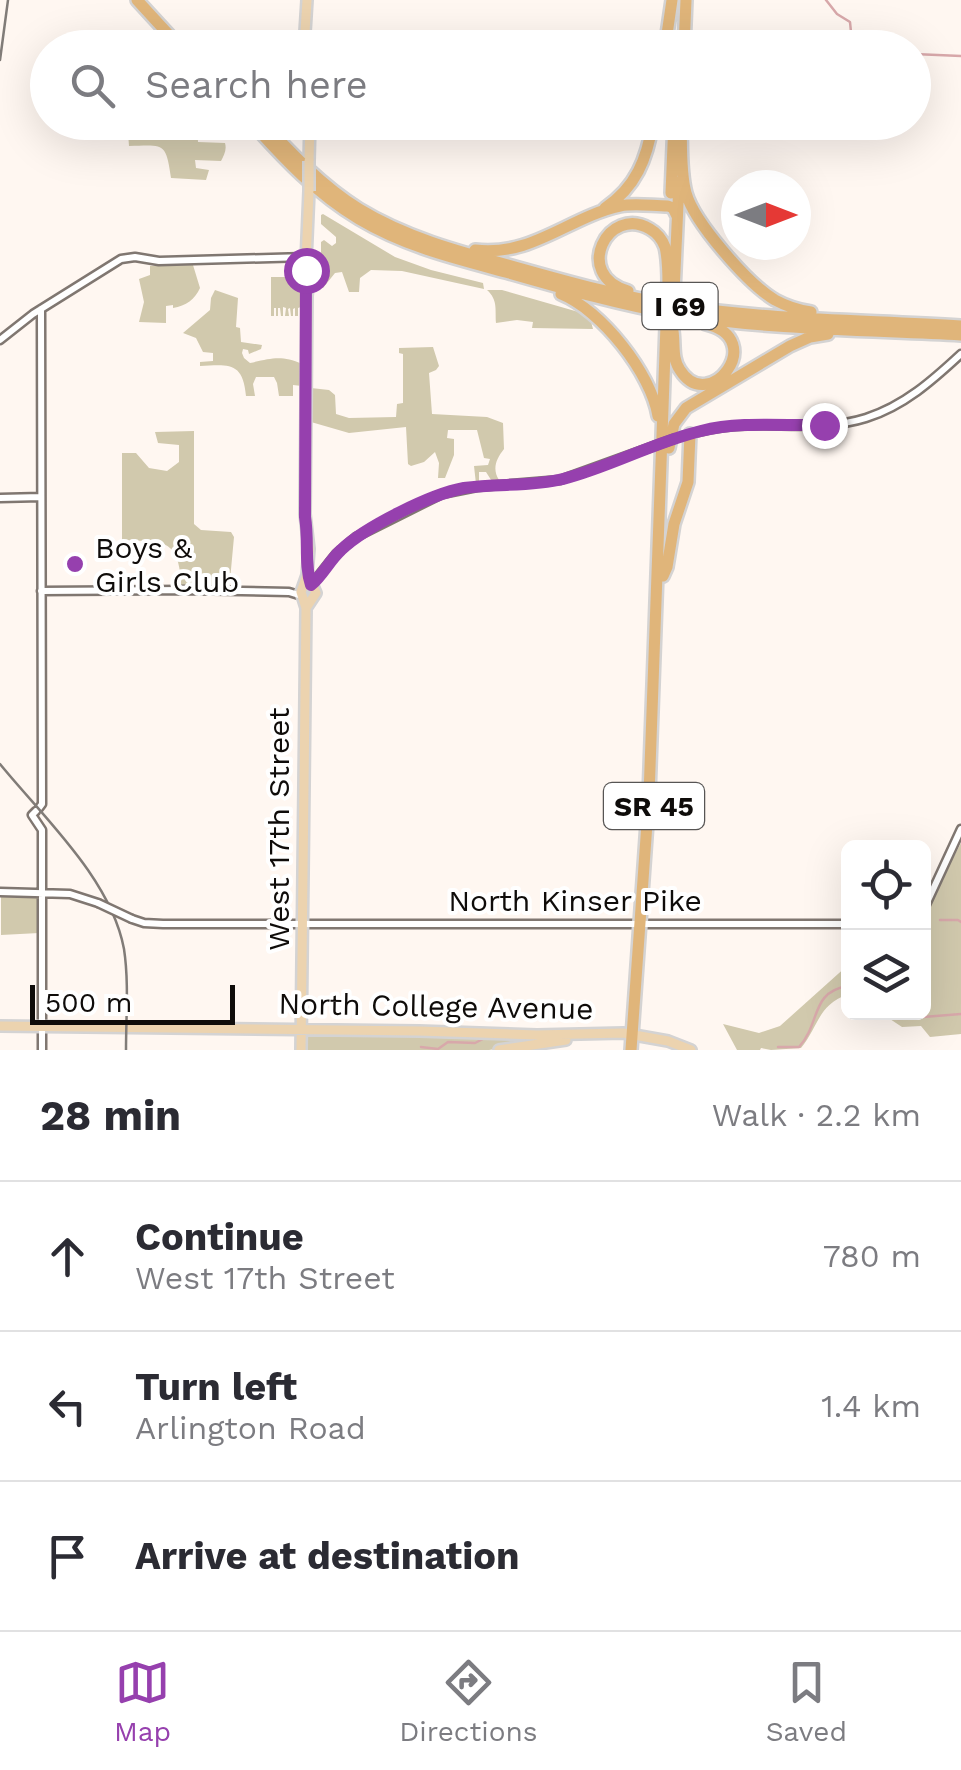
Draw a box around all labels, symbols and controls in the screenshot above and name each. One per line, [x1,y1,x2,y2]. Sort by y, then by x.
search box [30,30,931,140]
icon: search [65,58,120,113]
text: Search here [145,63,368,107]
north arrow [721,170,811,260]
route start [284,248,330,294]
road number: I 69 [642,283,718,329]
route end [802,403,848,449]
place label: Boys & Girls Club [95,530,239,599]
marker: Boys & Girls Club [64,553,86,575]
street label: West 17th Street [261,707,296,951]
road number: SR 45 [604,783,704,829]
map controls [841,840,931,1020]
button: locate [841,840,931,930]
street label: North Kinser Pike [448,883,702,918]
button: layers [841,930,931,1020]
scale bar [30,980,235,1024]
text: 500 m [45,986,132,1019]
street label: North College Avenue [278,986,594,1026]
text: 28 min [40,1091,181,1140]
text: Walk · 2.2 km [712,1096,921,1134]
text: Continue [135,1215,304,1259]
icon: ahead [40,1229,95,1284]
text: 780 m [823,1237,921,1275]
text: West 17th Street [135,1259,395,1297]
text: Turn left [135,1365,297,1409]
icon: left [40,1379,95,1434]
text: 1.4 km [821,1387,921,1425]
text: Arlington Road [135,1409,366,1447]
icon: arrive [40,1529,95,1584]
text: Arrive at destination [135,1534,520,1578]
tab: Map [114,1655,171,1748]
tab: Directions [399,1655,538,1748]
tab: Saved [766,1655,847,1748]

